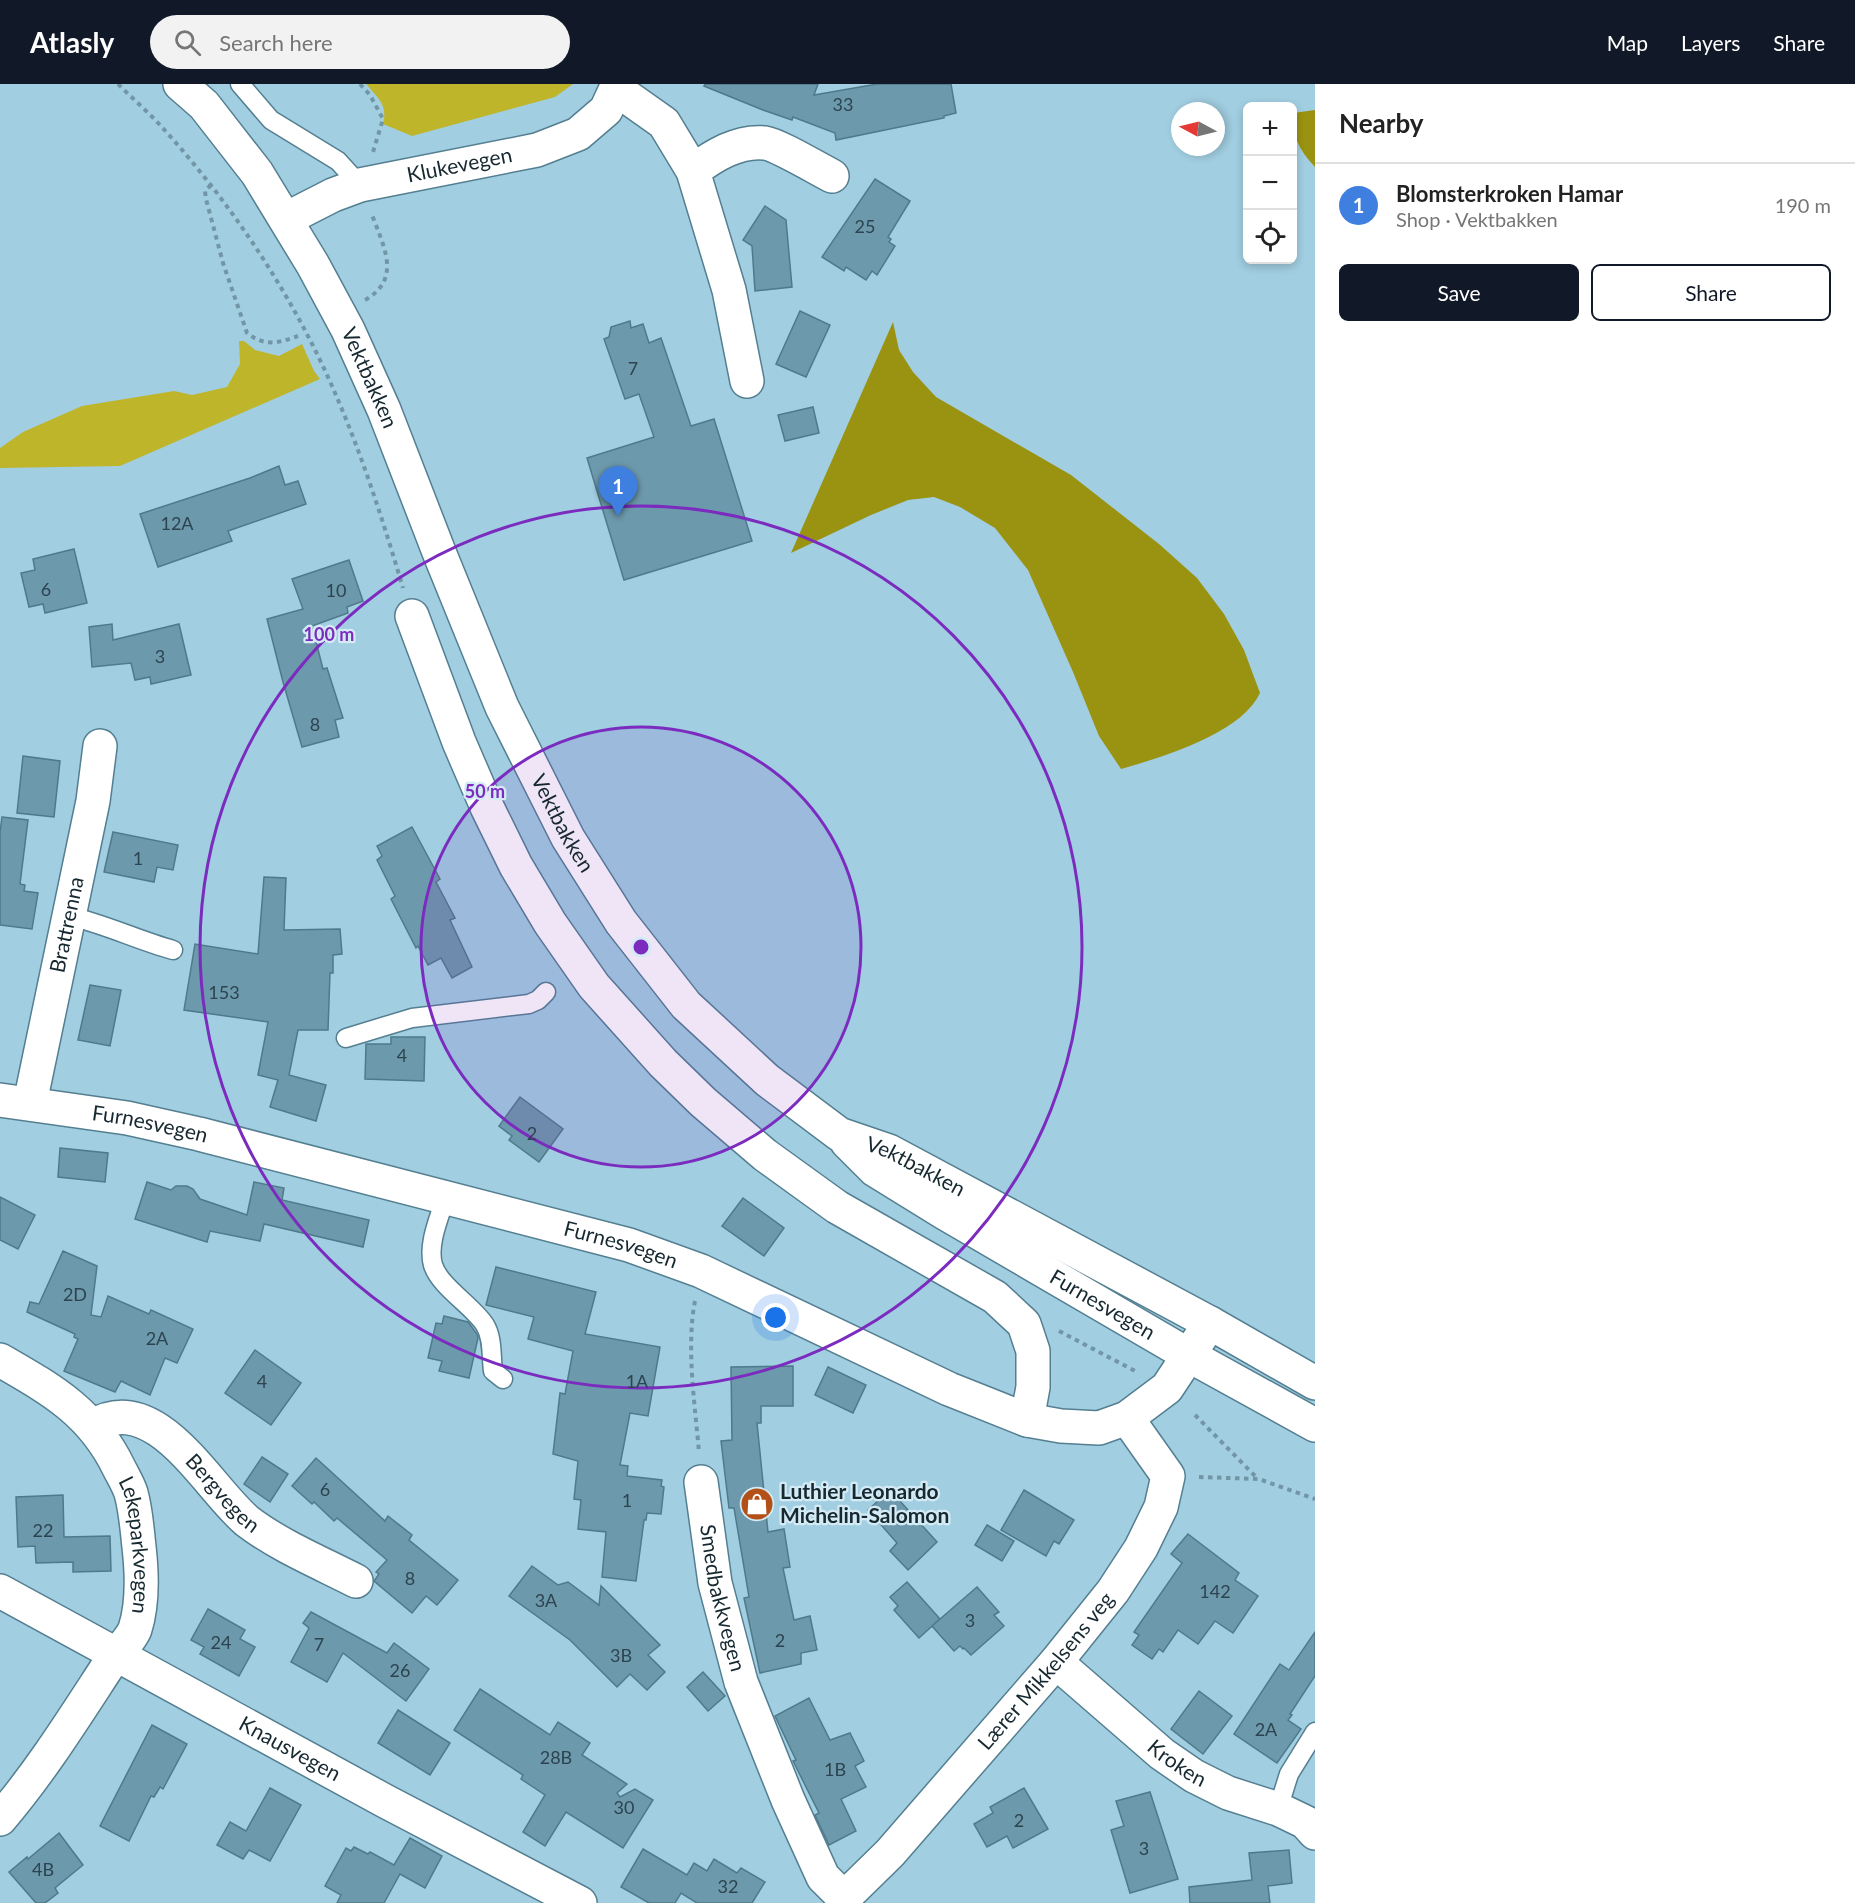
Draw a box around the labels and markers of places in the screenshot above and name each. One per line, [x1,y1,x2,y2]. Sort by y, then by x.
pin: 1 [598,466,638,516]
centre of rings [631,937,651,957]
place label: Luthier Leonardo Michelin-Salomon [780,1478,949,1527]
shop icon: Luthier Leonardo Michelin-Salomon [739,1486,775,1522]

